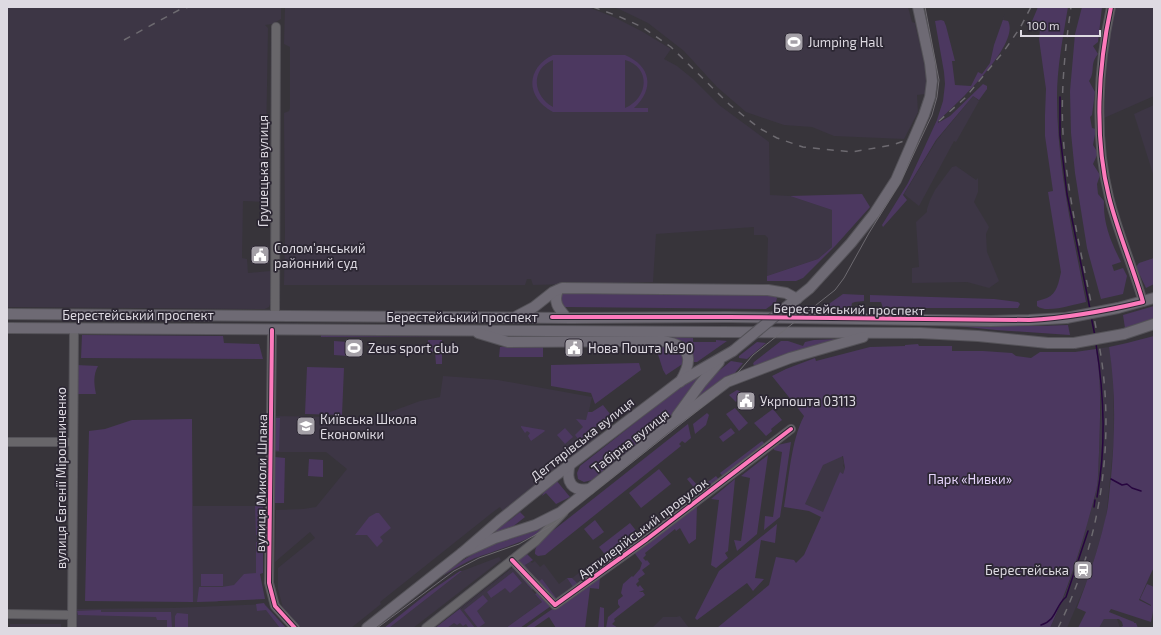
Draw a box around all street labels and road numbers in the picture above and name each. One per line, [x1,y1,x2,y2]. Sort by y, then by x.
street label: Грушецька вулиця [255,115,271,227]
street label: Берестейський проспект [773,300,926,318]
street label: Берестейський проспект [62,307,214,323]
street label: Берестейський проспект [386,309,538,325]
street label: вулиця Євгенії Мірошниченко [53,387,69,569]
street label: Дегтярівська вулиця [527,394,637,484]
street label: Табірна вулиця [588,406,672,476]
street label: вулиця Миколи Шпака [252,414,270,552]
street label: Артилерійський провулок [575,474,711,582]

